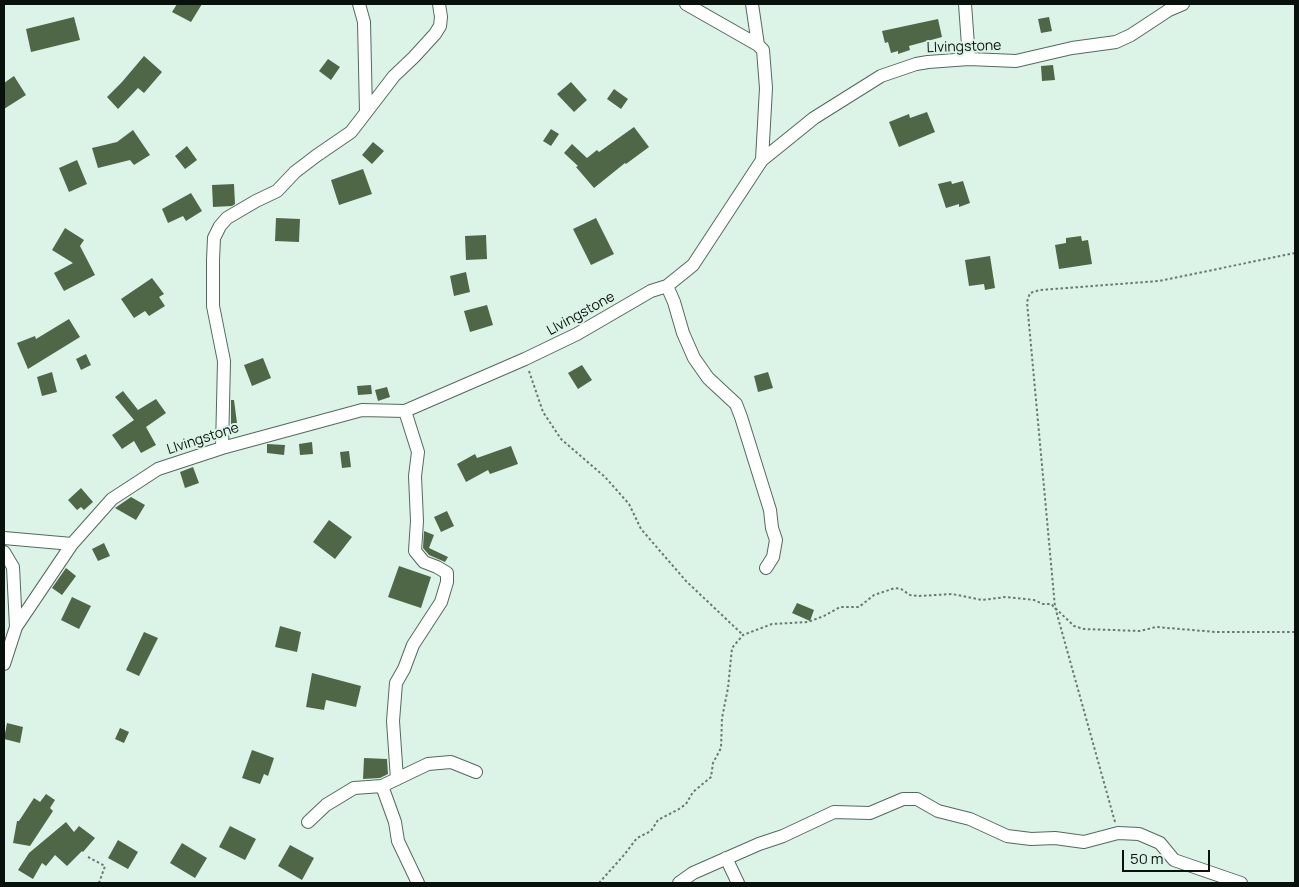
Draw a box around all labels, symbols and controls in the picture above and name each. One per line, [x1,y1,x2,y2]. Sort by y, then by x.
street label: LIvingstone [926,37,1002,57]
street label: LIvingstone [544,289,618,339]
street label: LIvingstone [165,419,241,459]
scale bar [1124,840,1212,872]
text: 50 m [1130,848,1164,869]

